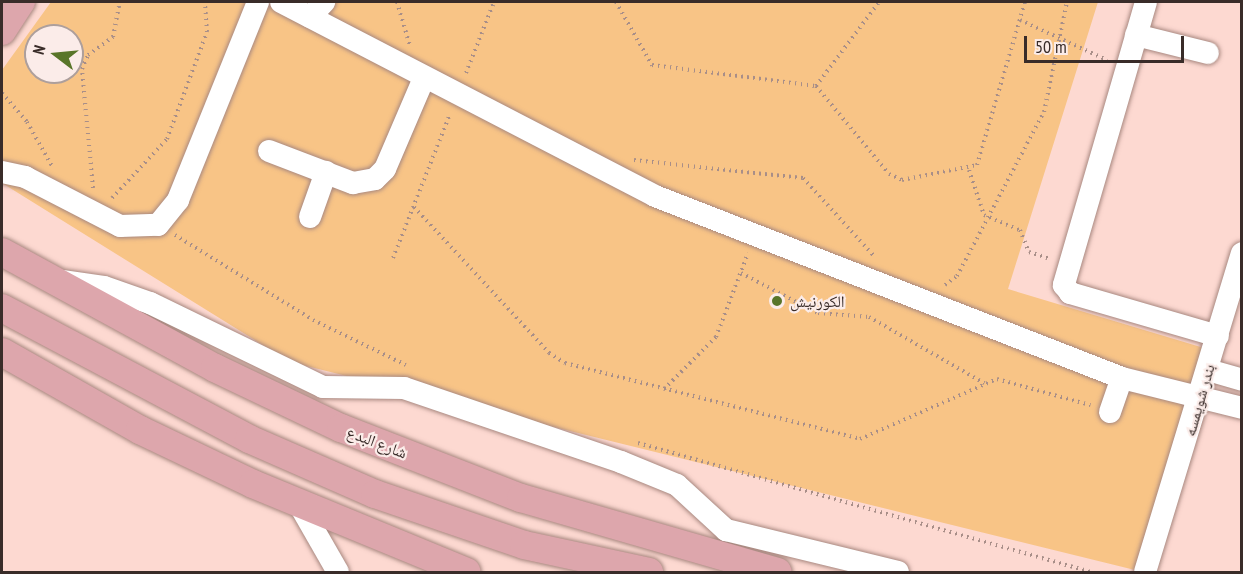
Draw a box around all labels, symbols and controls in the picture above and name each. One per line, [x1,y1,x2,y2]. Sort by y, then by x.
north arrow [24,24,84,84]
scale bar [1027,24,1188,62]
text: 50 m [1035,35,1067,58]
text: N [28,43,49,57]
place label: الكورنيش [790,291,845,311]
marker: الكورنيش [768,292,786,310]
street label: بندر شويمسه [1180,362,1218,438]
street label: شارع البدع [344,422,410,462]

